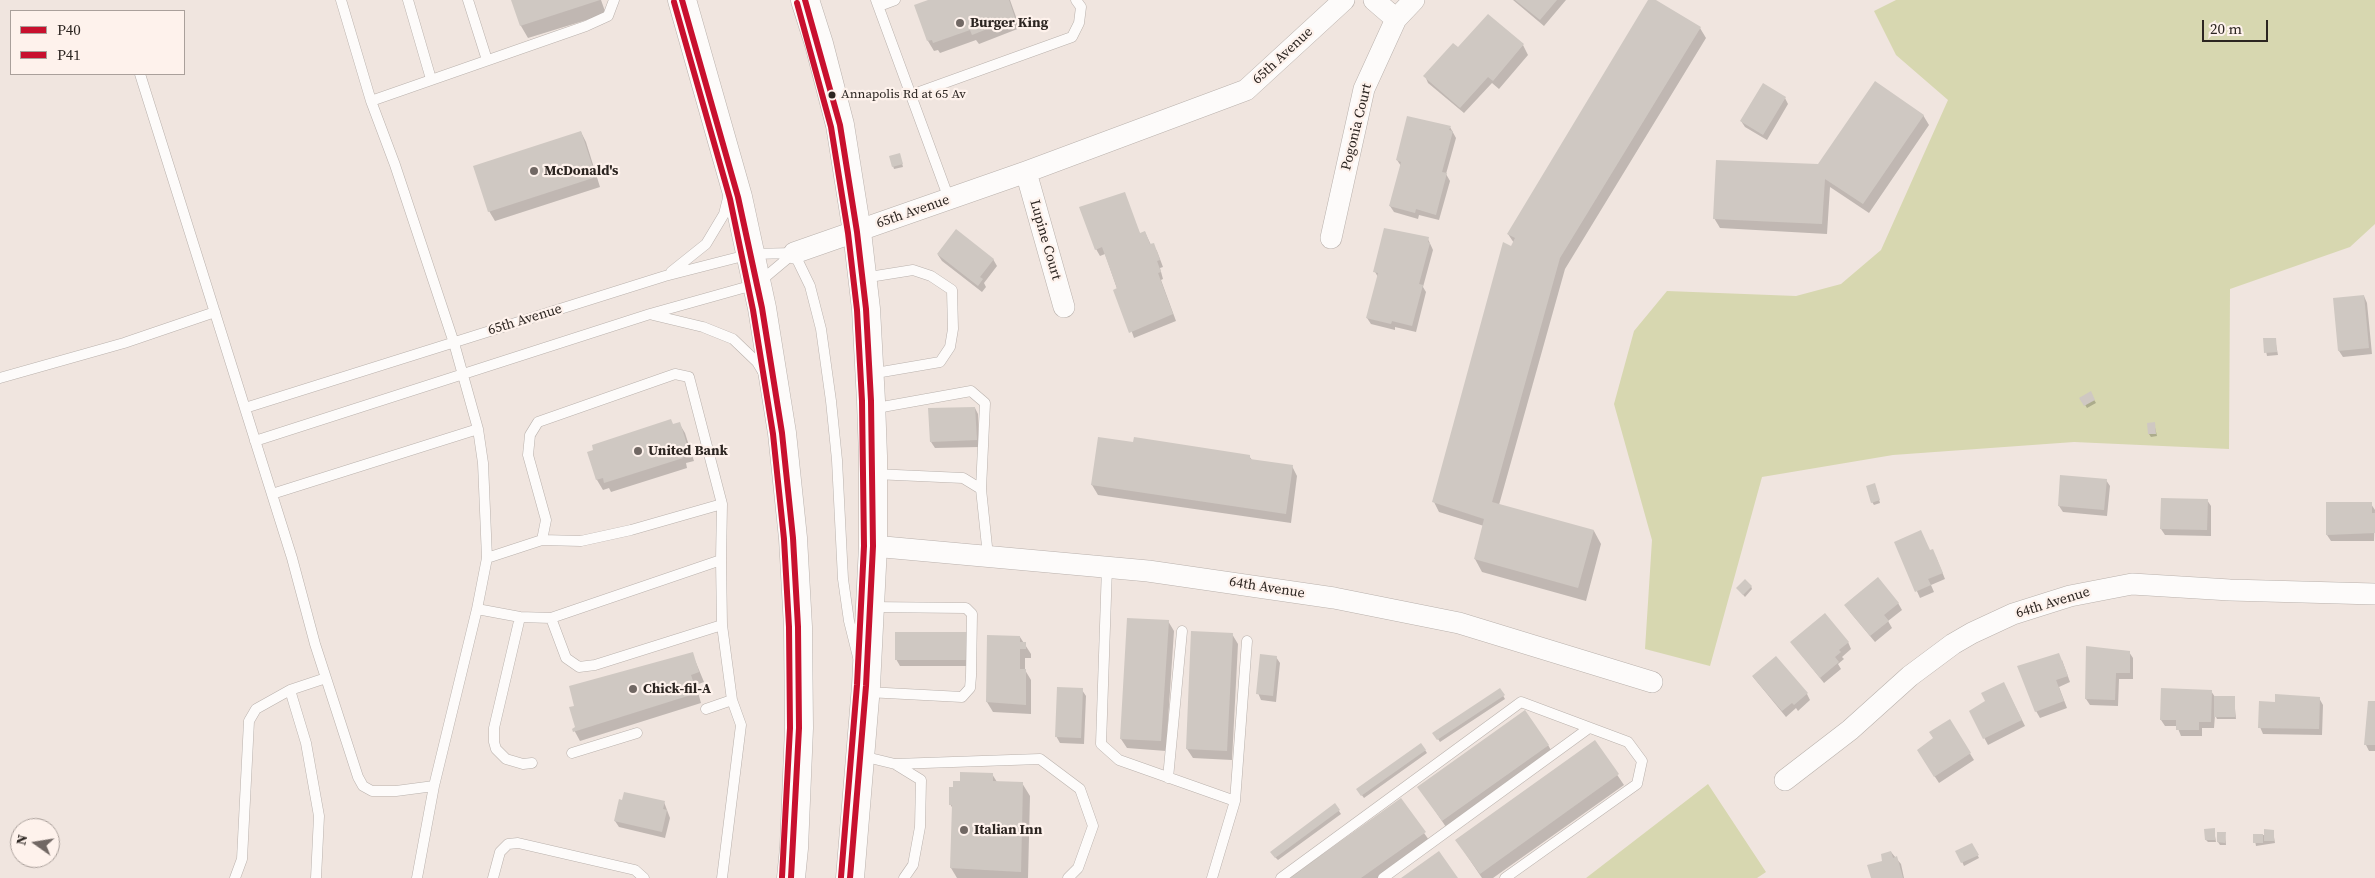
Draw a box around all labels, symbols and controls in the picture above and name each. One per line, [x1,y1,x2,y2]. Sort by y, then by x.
legend [10,10,185,75]
scale bar [2205,10,2271,42]
place label: Burger King [970,15,1048,31]
marker: Burger King [954,17,966,29]
text: 20 m [2210,18,2242,39]
text: P40 [57,19,81,40]
street label: 65th Avenue [1249,24,1317,88]
text: P41 [57,44,81,65]
street label: Pogonia Court [1338,82,1376,172]
place label: Annapolis Rd at 65 Av [841,87,966,103]
marker: Annapolis Rd at 65 Av [827,90,837,100]
place label: McDonald's [544,163,618,179]
marker: McDonald's [528,165,540,177]
street label: 65th Avenue [874,192,952,232]
street label: Lupine Court [1026,198,1064,282]
street label: 65th Avenue [486,301,564,339]
place label: United Bank [648,443,728,459]
marker: United Bank [632,445,644,457]
street label: 64th Avenue [1228,574,1306,602]
street label: 64th Avenue [2014,584,2092,622]
place label: Chick-fil-A [643,681,711,697]
marker: Chick-fil-A [627,683,639,695]
north arrow [10,818,60,868]
place label: Italian Inn [974,822,1042,838]
marker: Italian Inn [958,824,970,836]
text: N [10,833,32,847]

